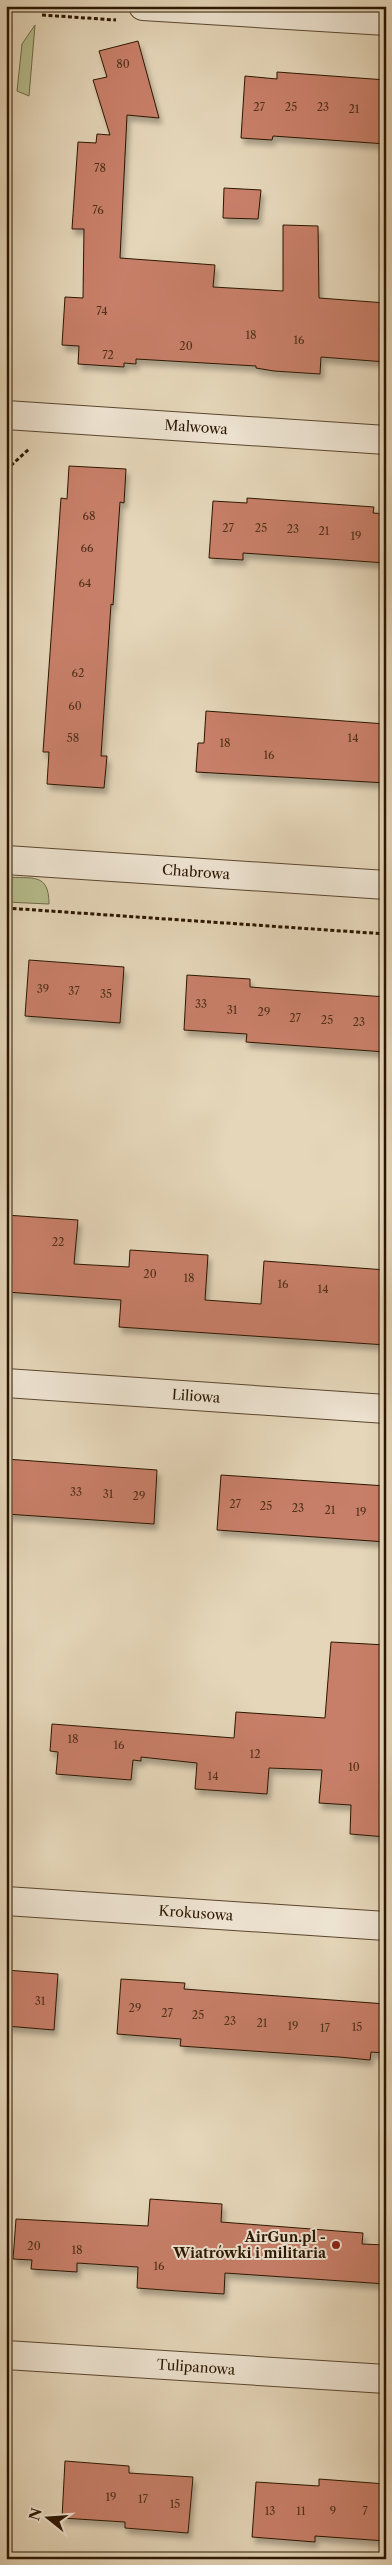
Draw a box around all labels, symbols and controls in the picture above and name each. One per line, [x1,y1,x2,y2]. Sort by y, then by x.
house number: 80 [116,57,130,71]
house number: 27 [253,100,265,114]
house number: 25 [285,100,297,114]
house number: 23 [317,100,329,114]
house number: 21 [349,102,360,116]
house number: 78 [94,161,106,175]
house number: 76 [92,203,104,217]
house number: 74 [96,304,108,318]
house number: 18 [245,328,257,342]
house number: 16 [293,333,305,347]
house number: 20 [179,339,193,353]
house number: 72 [102,348,114,362]
street label: Malwowa [164,416,229,438]
house number: 68 [83,509,95,523]
house number: 27 [222,521,234,535]
house number: 25 [255,521,267,535]
house number: 23 [287,522,299,536]
house number: 21 [319,524,330,538]
house number: 19 [350,529,362,543]
house number: 66 [81,541,94,555]
house number: 64 [79,576,91,590]
house number: 62 [72,666,84,680]
house number: 60 [68,699,82,713]
house number: 58 [67,731,79,745]
house number: 14 [348,731,358,745]
house number: 18 [219,736,231,750]
house number: 16 [263,748,275,762]
street label: Chabrowa [162,861,231,883]
house number: 39 [37,982,49,996]
house number: 37 [68,984,80,998]
house number: 35 [100,987,112,1001]
house number: 33 [195,997,207,1011]
house number: 31 [227,1003,238,1017]
house number: 29 [258,1005,270,1019]
house number: 27 [289,1011,301,1025]
house number: 25 [321,1013,333,1027]
house number: 23 [353,1015,365,1029]
house number: 22 [52,1235,64,1249]
house number: 20 [143,1267,157,1281]
house number: 18 [183,1271,195,1285]
house number: 16 [277,1277,289,1291]
house number: 14 [318,1282,328,1296]
street label: Liliowa [171,1385,221,1407]
house number: 33 [70,1485,82,1499]
house number: 31 [103,1487,114,1501]
house number: 29 [133,1489,145,1503]
house number: 27 [229,1497,241,1511]
house number: 25 [260,1499,272,1513]
house number: 23 [292,1501,304,1515]
house number: 21 [325,1503,336,1517]
house number: 19 [355,1505,367,1519]
house number: 18 [67,1732,79,1746]
house number: 16 [113,1738,125,1752]
house number: 12 [250,1747,260,1761]
house number: 10 [348,1760,360,1774]
house number: 14 [208,1769,218,1783]
street label: Krokusowa [158,1901,235,1925]
house number: 31 [35,1994,46,2008]
house number: 29 [129,2001,141,2015]
house number: 27 [161,2006,173,2020]
house number: 25 [192,2008,204,2022]
house number: 23 [224,2014,236,2028]
house number: 21 [257,2016,268,2030]
house number: 19 [287,2019,299,2033]
house number: 15 [352,2020,362,2034]
house number: 17 [320,2021,331,2035]
place label: AirGun.pl - Wiatrówki i militaria [172,2228,327,2262]
house number: 20 [27,2239,41,2253]
marker: AirGun.pl - Wiatrówki i militaria [330,2239,342,2251]
house number: 18 [71,2243,83,2257]
house number: 16 [153,2259,165,2273]
street label: Tulipanowa [156,2355,236,2379]
house number: 19 [105,2490,117,2504]
north arrow [22,2492,72,2542]
house number: 17 [138,2492,149,2506]
house number: 15 [170,2497,180,2511]
house number: 13 [265,2504,275,2518]
house number: 11 [296,2504,306,2518]
house number: 9 [330,2504,336,2518]
house number: 7 [362,2504,368,2518]
text: N [25,2506,46,2523]

